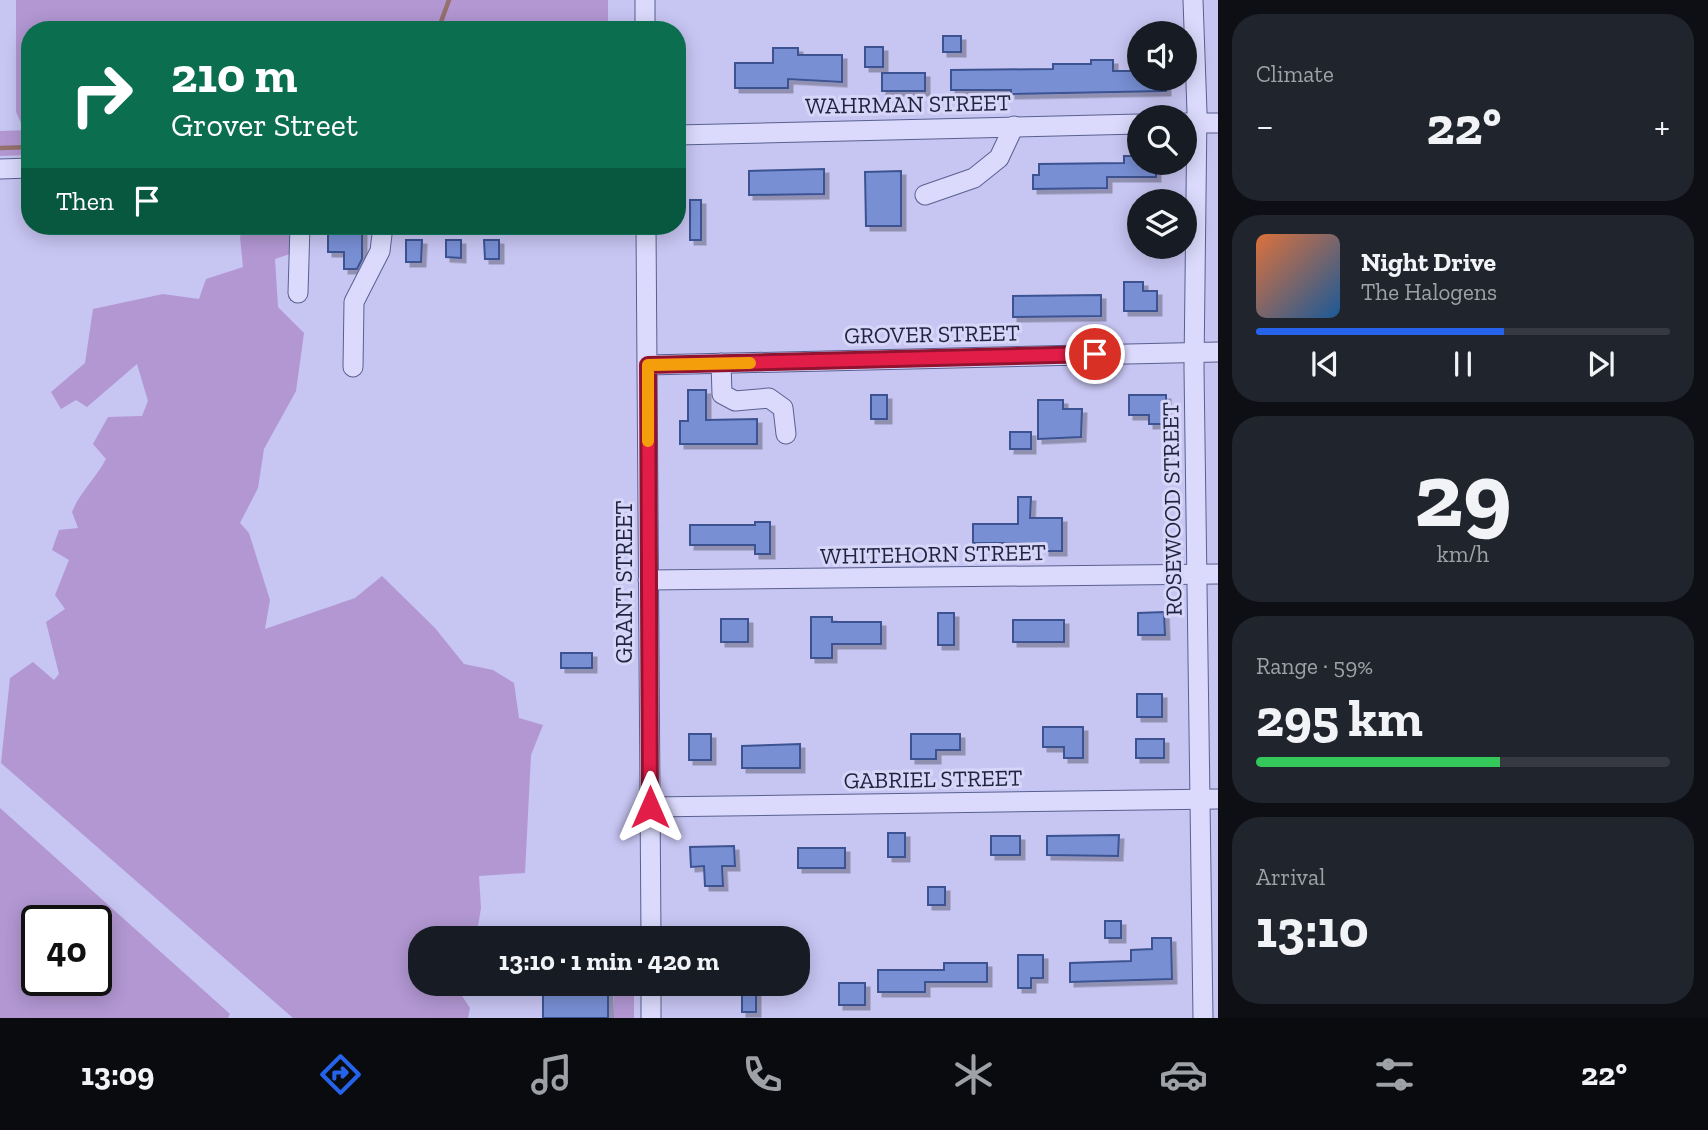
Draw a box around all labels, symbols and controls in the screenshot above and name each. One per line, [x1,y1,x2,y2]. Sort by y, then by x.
map controls [1127,21,1197,259]
button: sound [1127,21,1197,91]
text: 210 m [171,46,297,105]
icon: right [56,49,147,140]
text: Climate [1256,60,1334,88]
street label: WAHRMAN STREET [805,88,1011,120]
text: 22° [1427,95,1501,157]
text: − [1256,103,1274,149]
text: + [1654,103,1670,149]
button: search [1127,105,1197,175]
text: Grover Street [171,106,358,144]
icon: arrive [128,182,166,220]
text: Then [56,185,114,217]
button: layers [1127,189,1197,259]
text: Night Drive [1361,246,1496,278]
text: The Halogens [1361,278,1497,306]
street label: GROVER STREET [844,318,1020,350]
pin [1065,324,1125,384]
icon: arrive [1076,335,1114,373]
icon: previous [1306,345,1344,383]
icon: pause [1444,345,1482,383]
icon: next [1582,345,1620,383]
street label: ROSEWOOD STREET [1156,402,1188,616]
text: 29 [1414,440,1512,549]
street label: GRANT STREET [610,500,638,664]
street label: WHITEHORN STREET [820,538,1046,570]
text: km/h [1437,540,1489,568]
text: Range · 59% [1256,652,1373,680]
text: 295 km [1256,687,1423,749]
street label: GABRIEL STREET [843,763,1023,795]
position arrow [613,770,687,844]
text: Arrival [1256,863,1325,891]
text: 13:10 [1256,898,1369,960]
speed limit sign: 40 [21,905,112,996]
text: 13:10 · 1 min · 420 m [499,945,719,977]
icon: directions [316,1050,365,1099]
icon: music [527,1050,576,1099]
icon: phone [738,1050,787,1099]
icon: climate [949,1050,998,1099]
icon: car [1159,1050,1208,1099]
icon: filters [1370,1050,1419,1099]
text: 13:09 [81,1055,154,1093]
text: 22° [1581,1055,1627,1093]

